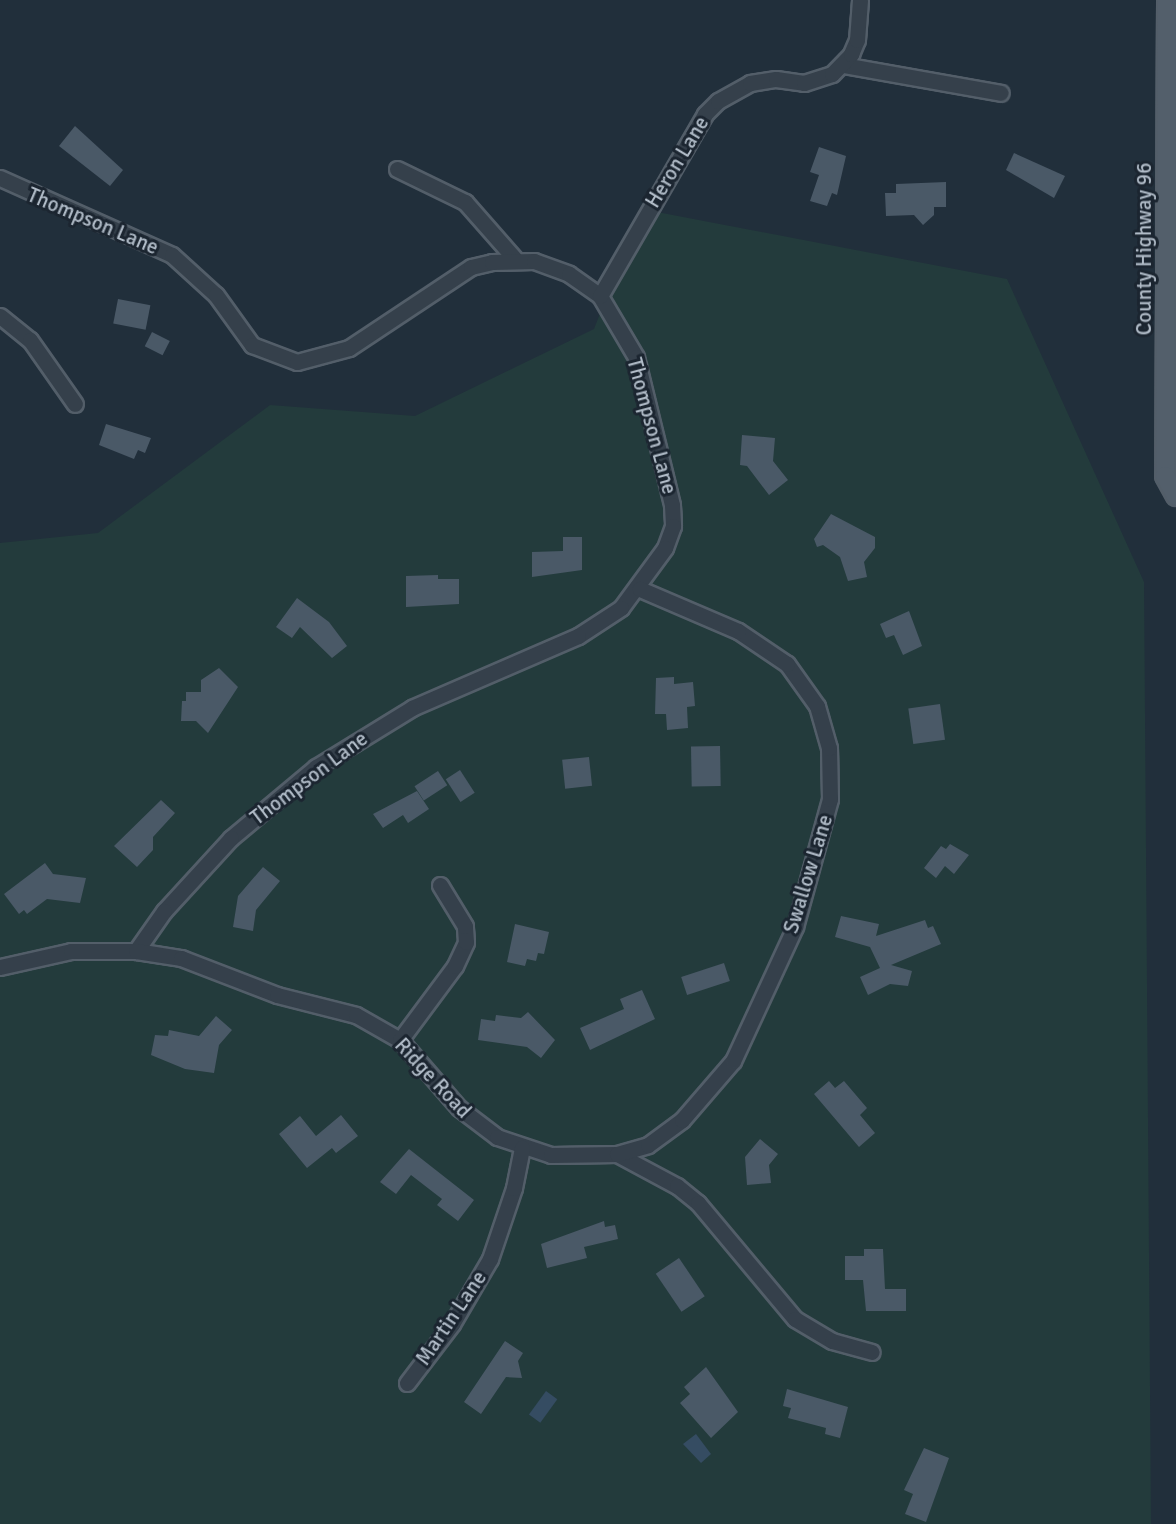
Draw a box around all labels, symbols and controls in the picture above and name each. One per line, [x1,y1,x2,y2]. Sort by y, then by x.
street label: Heron Lane [640,112,714,212]
street label: County Highway 96 [1131,163,1157,335]
street label: Thompson Lane [24,182,162,260]
street label: Thompson Lane [622,355,682,497]
street label: Thompson Lane [245,726,373,830]
street label: Swallow Lane [778,812,838,936]
street label: Ridge Road [389,1033,477,1123]
street label: Martin Lane [410,1266,492,1370]

